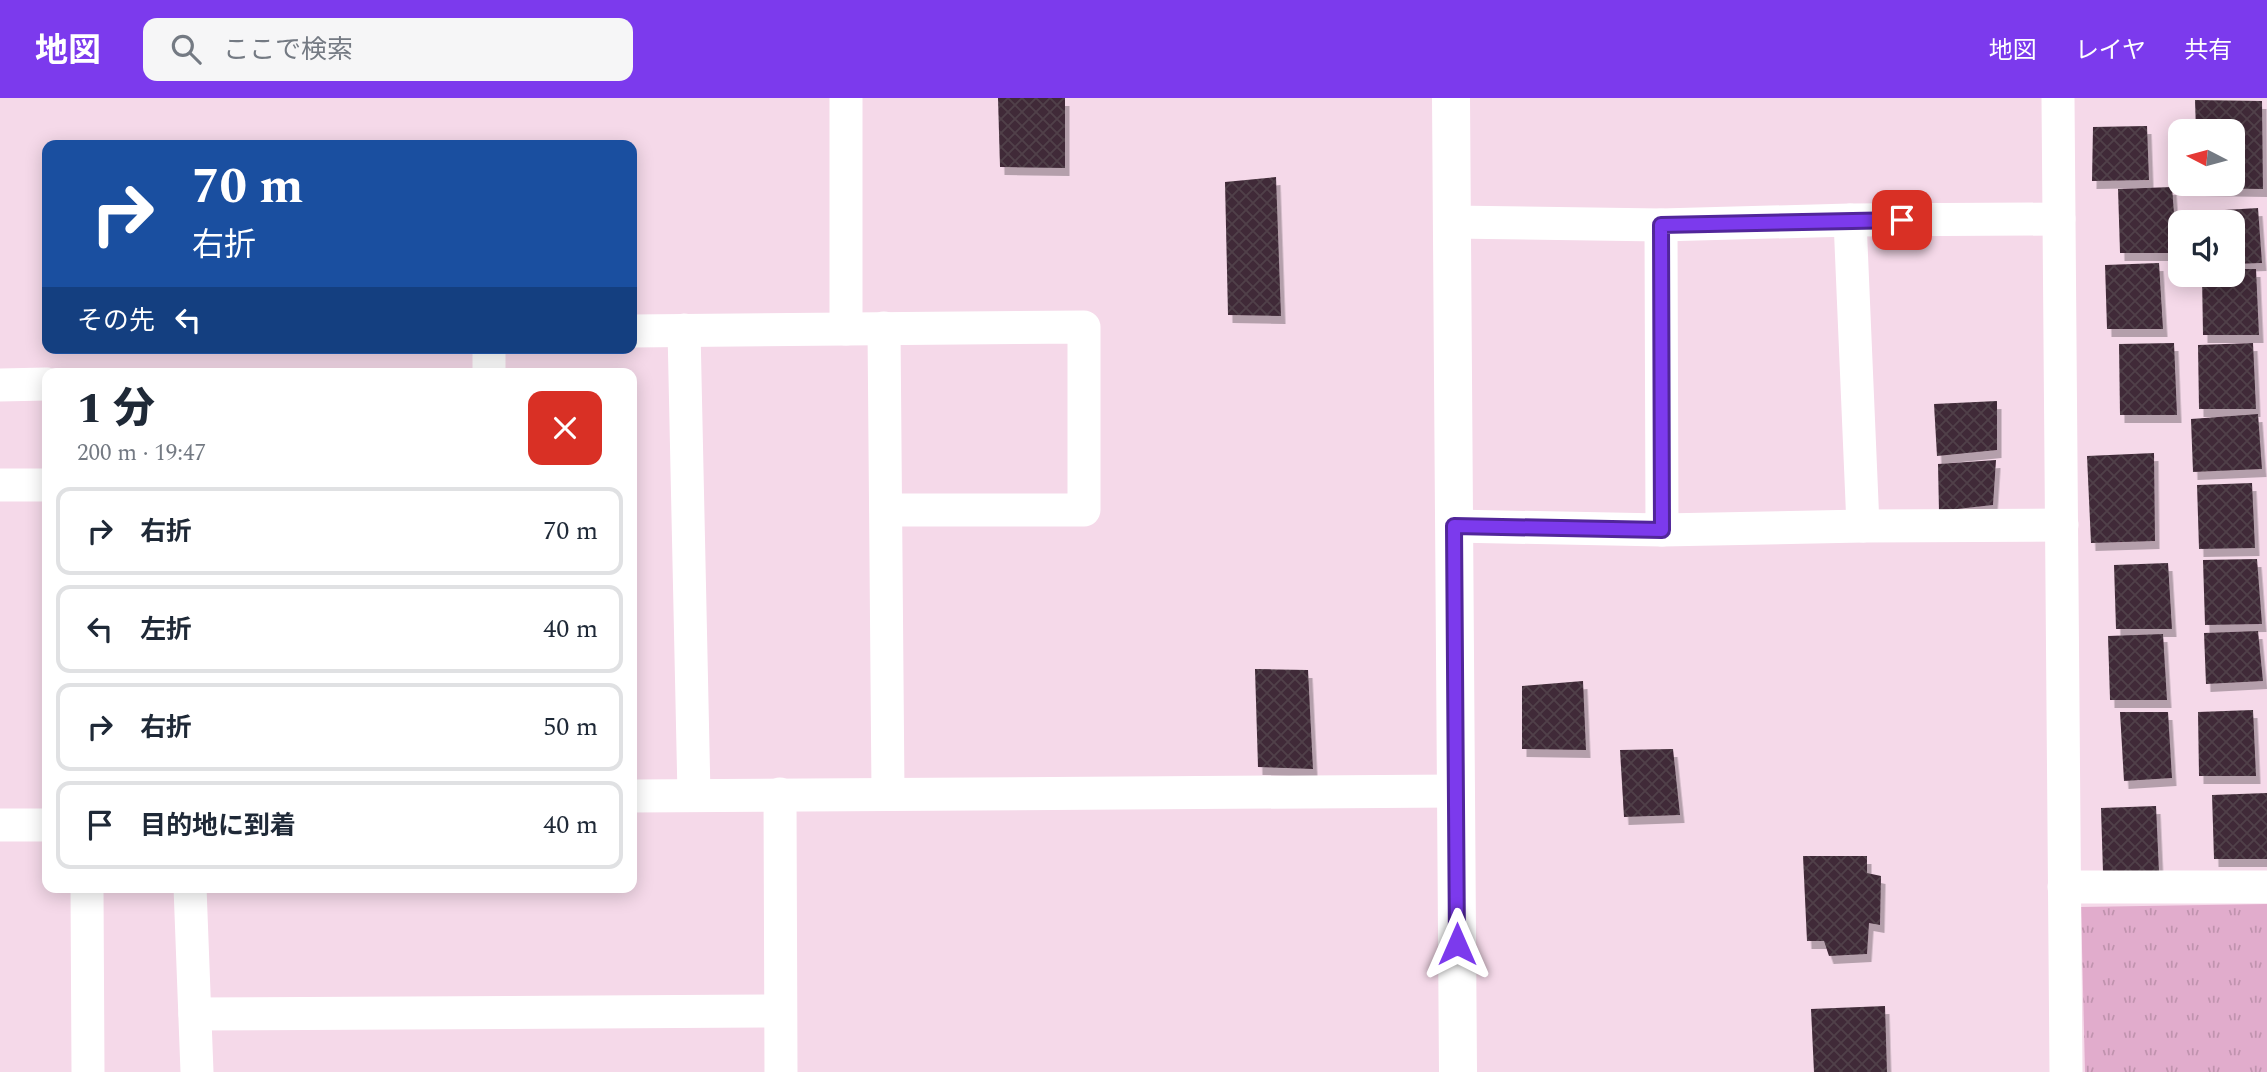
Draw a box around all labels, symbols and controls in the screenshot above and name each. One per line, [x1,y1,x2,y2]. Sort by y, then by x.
search box [143,18,633,81]
text: 地図 [35,26,101,76]
icon: search [167,30,205,68]
text: ここで検索 [223,30,353,70]
text: 地図 [1989,33,2037,69]
text: レイヤ [2075,33,2146,69]
text: 共有 [2184,33,2232,69]
north arrow [2168,119,2245,196]
map controls [2168,119,2245,287]
text: 70 m [192,150,303,225]
icon: right [77,168,168,259]
pin [1872,190,1932,250]
icon: arrive [1883,201,1921,239]
button: sound [2168,210,2245,287]
text: 右折 [192,221,256,270]
text: その先 [77,301,155,341]
icon: left [169,301,207,339]
text: 1 分 [77,378,155,441]
button: close [528,391,602,465]
text: 200 m · 19:47 [77,436,206,471]
text: 70 m [543,511,598,551]
icon: right [81,512,119,550]
text: 右折 [140,512,192,552]
text: 40 m [543,609,598,649]
icon: left [81,610,119,648]
text: 左折 [140,610,192,650]
text: 50 m [543,707,598,747]
icon: right [81,708,119,746]
text: 右折 [140,708,192,748]
text: 40 m [543,805,598,845]
icon: arrive [81,806,119,844]
text: 目的地に到着 [140,806,296,846]
position arrow [1420,907,1494,981]

